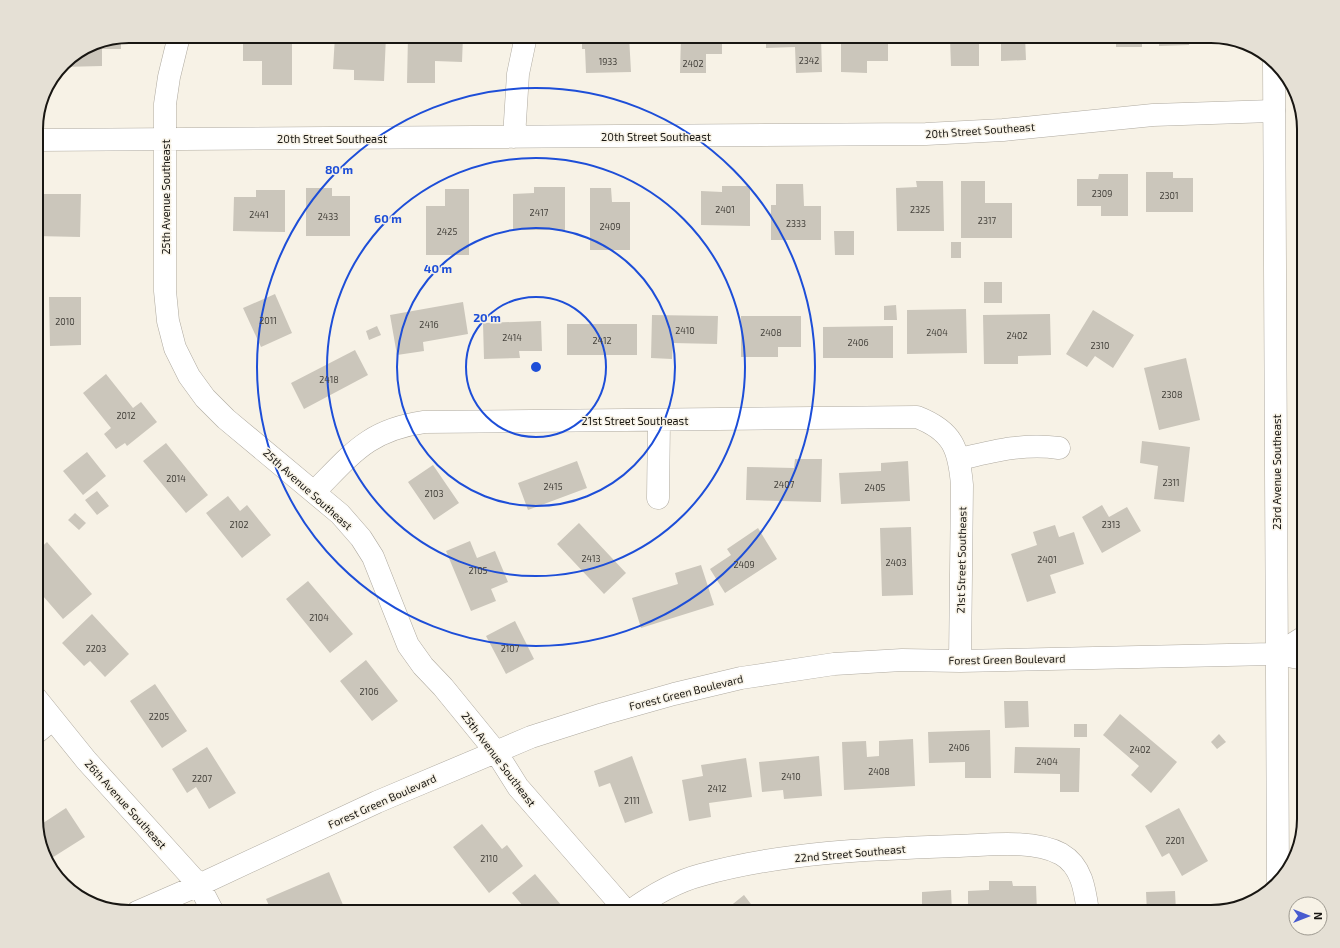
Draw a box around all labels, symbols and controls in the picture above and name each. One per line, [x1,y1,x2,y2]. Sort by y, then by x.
house number: 2342 [799,55,819,66]
house number: 1933 [599,56,617,67]
house number: 2402 [682,58,704,69]
street label: 20th Street Southeast [925,120,1035,140]
street label: 20th Street Southeast [601,130,711,143]
street label: 20th Street Southeast [277,132,387,145]
street label: 25th Avenue Southeast [159,139,172,255]
text: 80 m [325,162,353,176]
house number: 2309 [1092,188,1112,199]
house number: 2301 [1159,190,1179,201]
house number: 2401 [715,204,735,215]
house number: 2325 [910,204,930,215]
house number: 2417 [530,207,549,218]
house number: 2441 [249,209,269,220]
house number: 2433 [318,211,338,222]
text: 60 m [374,211,402,225]
house number: 2317 [978,215,997,226]
house number: 2333 [786,218,806,229]
house number: 2409 [599,221,621,232]
house number: 2425 [437,226,457,237]
text: 40 m [424,261,452,275]
text: 20 m [473,310,501,324]
house number: 2011 [259,315,277,326]
house number: 2010 [55,316,75,327]
house number: 2416 [419,319,439,330]
house number: 2410 [675,325,695,336]
house number: 2408 [760,327,782,338]
house number: 2404 [926,327,948,338]
house number: 2402 [1006,330,1028,341]
house number: 2414 [502,332,522,343]
house number: 2412 [592,335,612,346]
house number: 2406 [847,337,869,348]
house number: 2310 [1090,340,1110,351]
centre of rings [529,360,543,374]
house number: 2418 [319,374,339,385]
house number: 2308 [1162,389,1182,400]
house number: 2012 [116,410,136,421]
street label: 21st Street Southeast [582,414,688,427]
street label: 23rd Avenue Southeast [1270,414,1283,530]
street label: 25th Avenue Southeast [261,446,355,532]
house number: 2014 [166,473,186,484]
house number: 2311 [1162,477,1180,488]
house number: 2407 [774,479,795,490]
house number: 2415 [544,481,563,492]
house number: 2405 [865,482,886,493]
house number: 2103 [424,488,444,499]
street label: 21st Street Southeast [954,506,968,614]
house number: 2102 [229,519,249,530]
house number: 2313 [1102,519,1120,530]
house number: 2413 [581,553,601,564]
house number: 2401 [1037,554,1057,565]
house number: 2403 [885,557,907,568]
house number: 2409 [733,559,755,570]
house number: 2105 [469,565,488,576]
house number: 2104 [309,612,329,623]
house number: 2203 [86,643,106,654]
house number: 2107 [501,643,520,654]
street label: Forest Green Boulevard [948,651,1066,667]
street label: Forest Green Boulevard [628,672,744,712]
house number: 2106 [359,686,379,697]
street label: 25th Avenue Southeast [459,709,539,809]
house number: 2205 [149,711,169,722]
house number: 2406 [948,742,970,753]
house number: 2402 [1129,744,1151,755]
house number: 2404 [1036,756,1058,767]
street label: 26th Avenue Southeast [83,757,169,851]
house number: 2408 [868,766,890,777]
street label: Forest Green Boulevard [326,771,438,831]
house number: 2410 [781,771,801,782]
house number: 2207 [192,773,212,784]
house number: 2412 [707,783,727,794]
house number: 2111 [624,795,640,806]
house number: 2201 [1165,835,1185,846]
street label: 22nd Street Southeast [794,842,906,864]
house number: 2110 [480,853,498,864]
north arrow [1288,896,1328,936]
text: N [1312,912,1325,920]

